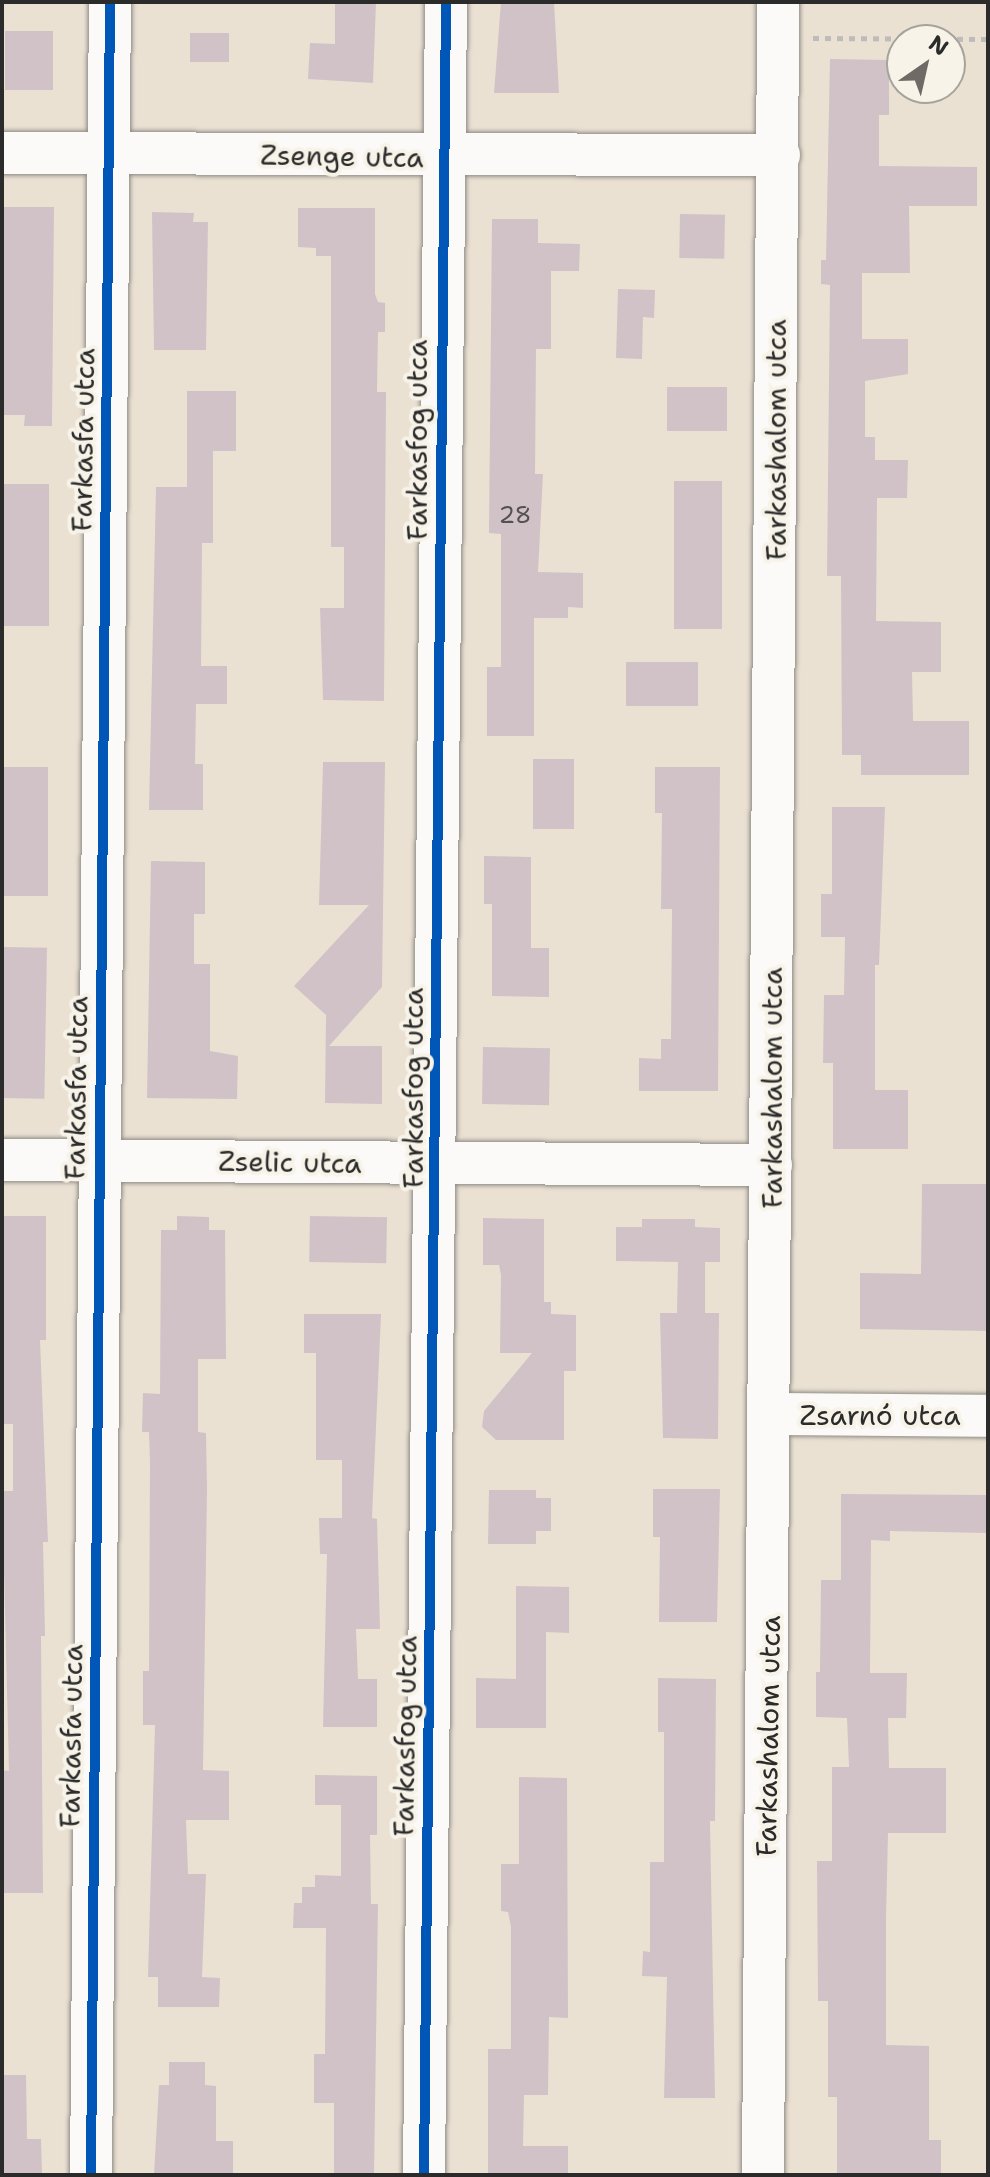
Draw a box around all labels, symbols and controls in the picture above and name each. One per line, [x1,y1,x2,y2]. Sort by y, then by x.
north arrow [886,24,966,104]
text: N [923,28,954,62]
street label: Zsenge utca [260,138,424,174]
street label: Farkashalom utca [759,319,793,561]
street label: Farkasfog utca [400,340,434,540]
street label: Farkasfa utca [65,348,101,532]
house number: 28 [499,502,531,530]
street label: Farkashalom utca [755,967,789,1209]
street label: Farkasfog utca [396,988,430,1188]
street label: Farkasfa utca [58,996,94,1180]
street label: Zselic utca [218,1144,362,1180]
street label: Zsarnó utca [799,1398,961,1432]
street label: Farkashalom utca [749,1615,787,1857]
street label: Farkasfog utca [386,1635,424,1837]
street label: Farkasfa utca [53,1644,89,1828]

